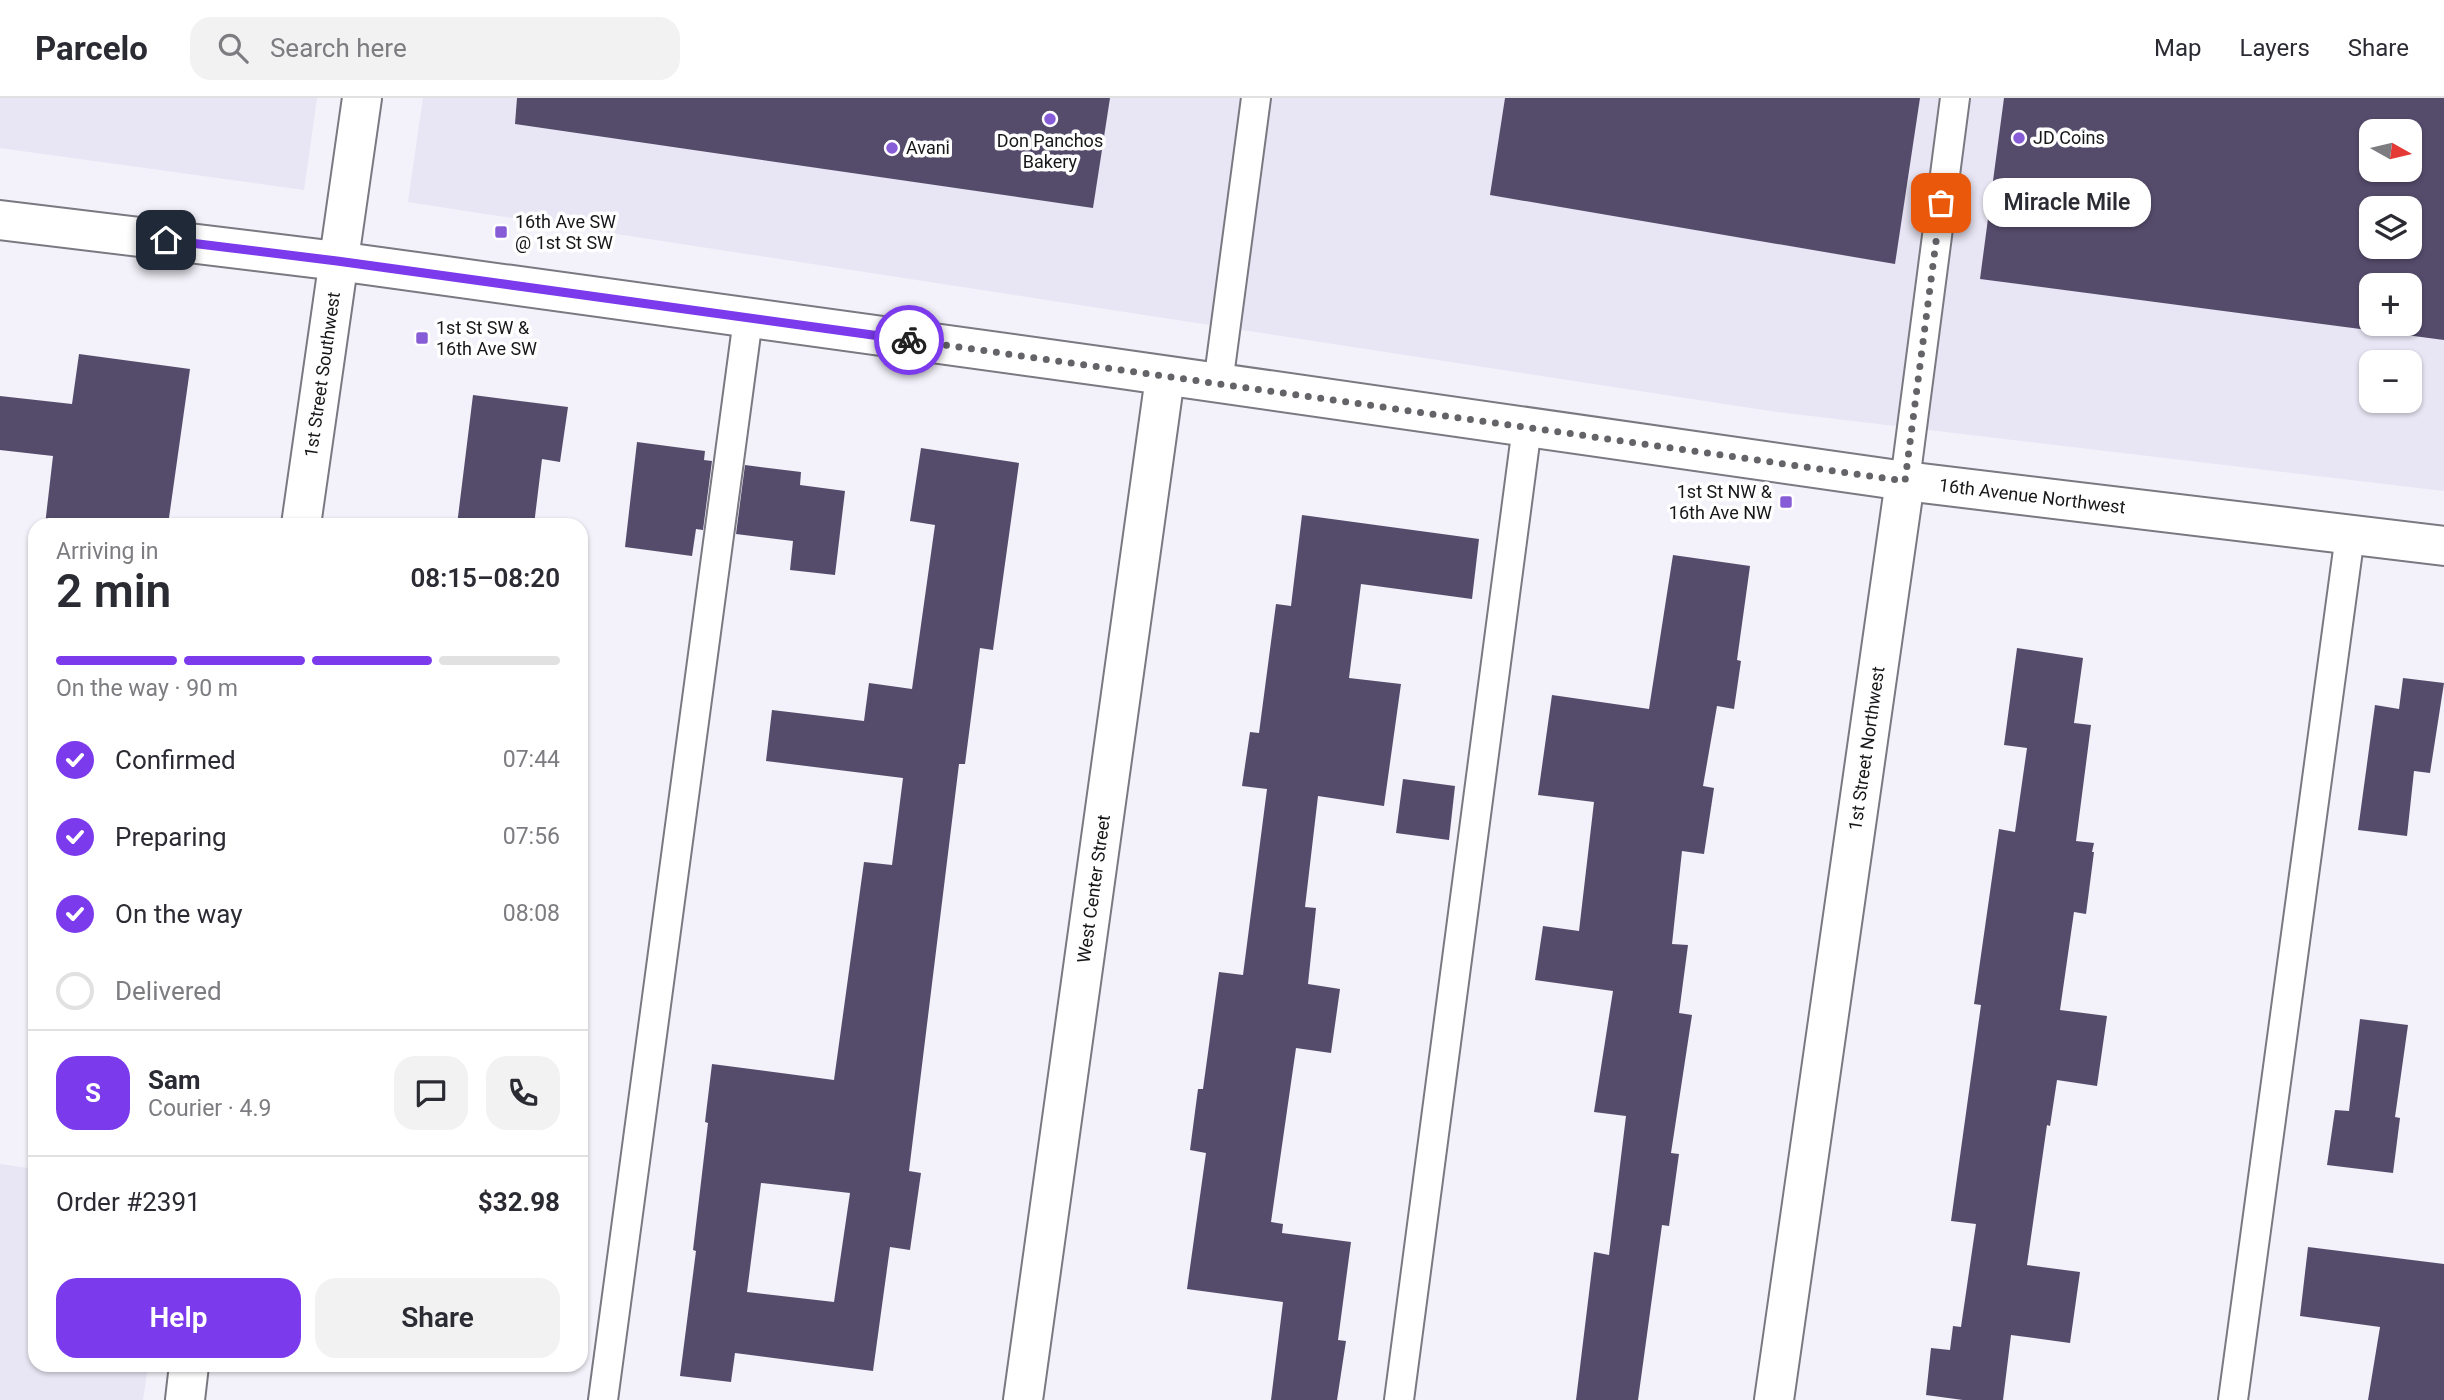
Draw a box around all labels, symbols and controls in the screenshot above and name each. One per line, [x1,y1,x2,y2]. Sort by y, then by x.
search box [190,17,680,80]
text: Parcelo [35,29,148,68]
icon: search [214,29,252,67]
text: Search here [270,33,407,63]
text: Map [2154,34,2202,62]
text: Layers [2240,34,2310,62]
text: Share [2348,34,2409,62]
marker: Don Panchos Bakery [1042,111,1058,127]
north arrow [2359,119,2422,182]
map controls [2359,119,2422,413]
place label: JD Coins [2033,127,2105,148]
place label: Don Panchos Bakery [997,130,1103,172]
marker: JD Coins [2011,130,2027,146]
place label: Avani [906,137,950,158]
marker: Avani [884,140,900,156]
pin [1911,173,1971,233]
callout: Miracle Mile [1983,178,2151,228]
icon: bag [1922,184,1960,222]
text: Miracle Mile [2004,189,2130,216]
button: layers [2359,196,2422,259]
pin [136,210,196,270]
place label: 16th Ave SW @ 1st St SW [515,211,616,253]
icon: home [147,221,185,259]
marker: 16th Ave SW @ 1st St SW [493,224,509,240]
button: + [2359,273,2422,336]
street label: 1st Street Southwest [300,290,344,458]
courier [874,305,944,375]
place label: 1st St SW & 16th Ave SW [436,317,537,359]
icon: bike [890,321,928,359]
marker: 1st St SW & 16th Ave SW [414,330,430,346]
button: − [2359,350,2422,413]
street label: 16th Avenue Northwest [1938,474,2127,518]
place label: 1st St NW & 16th Ave NW [1669,481,1773,523]
marker: 1st St NW & 16th Ave NW [1778,494,1794,510]
text: Arriving in [56,538,159,565]
text: 08:15–08:20 [410,563,560,593]
text: 2 min [56,564,171,618]
street label: 1st Street Northwest [1844,665,1888,832]
text: On the way · 90 m [56,675,238,702]
icon: check [56,741,94,779]
text: Confirmed [115,745,236,775]
text: 07:44 [503,746,560,773]
street label: West Center Street [1073,813,1114,964]
icon: check [56,818,94,856]
text: Preparing [115,822,227,852]
text: 07:56 [503,823,560,850]
icon: check [56,895,94,933]
text: On the way [115,899,243,929]
text: 08:08 [503,900,560,927]
text: Delivered [115,976,222,1006]
button: chat [394,1056,468,1130]
button: phone [486,1056,560,1130]
text: Sam [148,1065,200,1095]
text: S [85,1078,101,1108]
text: Courier · 4.9 [148,1095,271,1122]
text: Order #2391 [56,1187,201,1217]
text: $32.98 [478,1187,560,1217]
button: Help [56,1278,301,1358]
button: Share [315,1278,560,1358]

